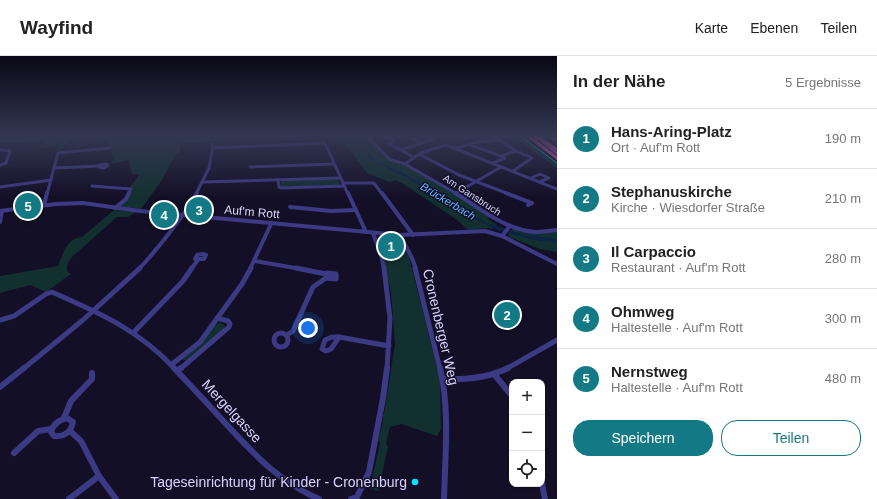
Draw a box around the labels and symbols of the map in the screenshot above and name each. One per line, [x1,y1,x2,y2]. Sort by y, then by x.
street label: Am Gansbruch [441,172,503,218]
water label: Brückerbach [418,180,478,222]
pin: 5 [15,191,41,221]
pin: 3 [186,195,212,225]
pin: 4 [151,200,177,230]
street label: Auf'm Rott [224,203,281,221]
pin: 1 [378,231,404,261]
street label: Cronenberger Weg [420,267,462,387]
pin: 2 [494,300,520,330]
your location [298,318,318,338]
street label: Mergelgasse [199,376,265,446]
place label: Tageseinrichtung für Kinder - Cronenburg [150,474,407,490]
marker: Tageseinrichtung für Kinder - Cronenburg [410,477,420,487]

